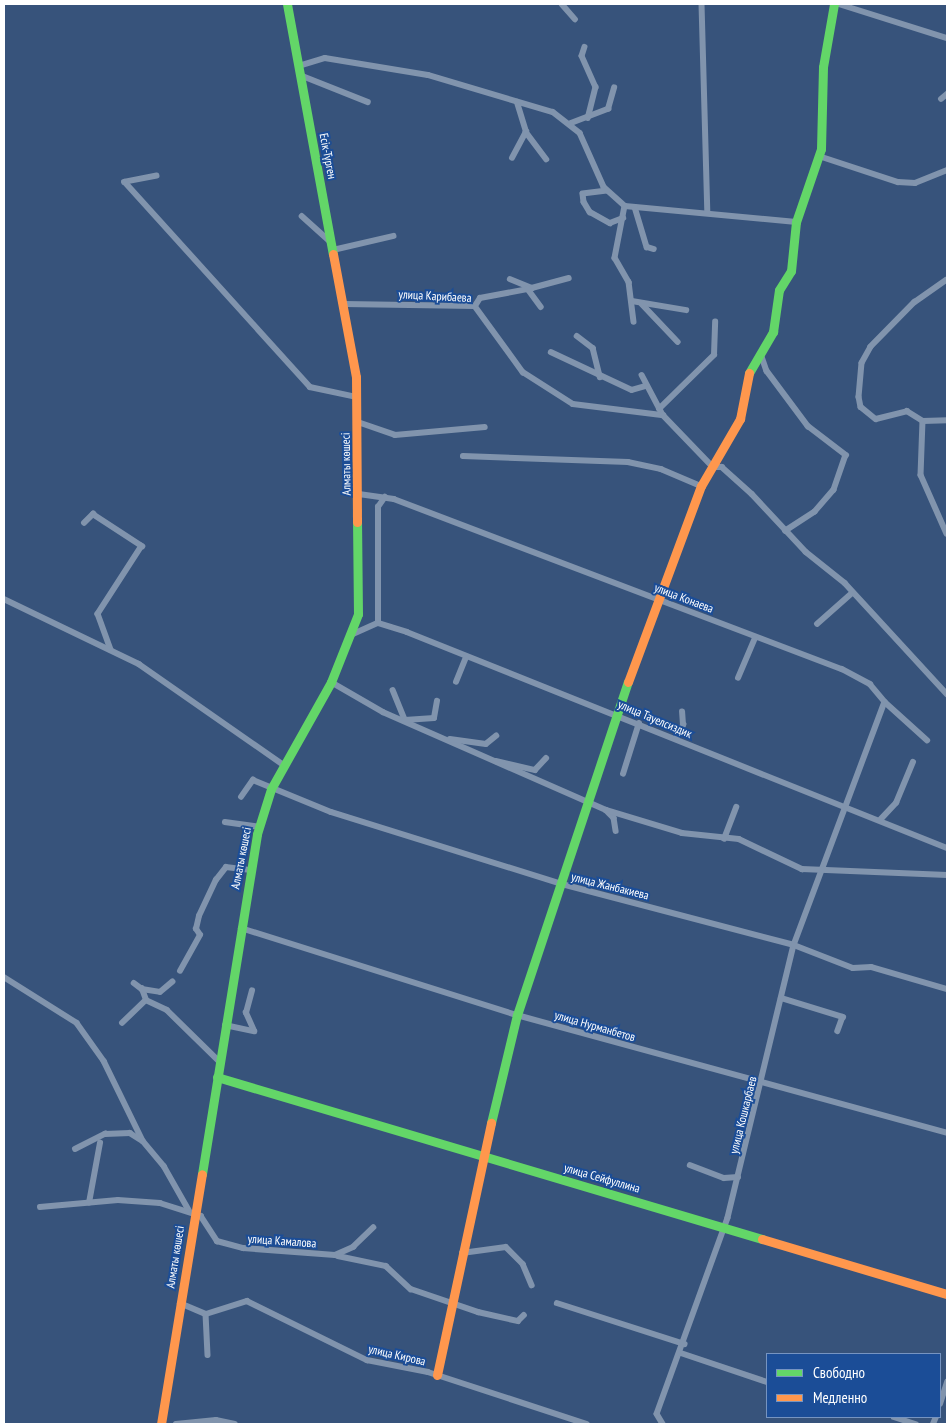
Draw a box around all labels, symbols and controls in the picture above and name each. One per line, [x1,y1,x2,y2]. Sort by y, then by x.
street label: Есік-Түрген [316,132,340,180]
street label: улица Карибаева [398,287,472,305]
street label: Алматы көшесі [338,432,354,496]
street label: улица Конаева [652,580,716,616]
street label: улица Тауелсиздик [616,697,694,741]
street label: Алматы көшесі [228,826,254,890]
street label: улица Жанбакиева [570,869,650,903]
street label: улица Нурманбетов [553,1008,637,1044]
street label: улица Кошкарбаев [726,1075,760,1155]
street label: улица Сейфуллина [562,1160,642,1196]
street label: Алматы көшесі [163,1225,187,1289]
street label: улица Камалова [247,1231,317,1251]
street label: улица Кирова [367,1341,427,1369]
legend [766,1353,941,1418]
text: Свободно [813,1363,865,1382]
text: Медленно [813,1388,867,1407]

